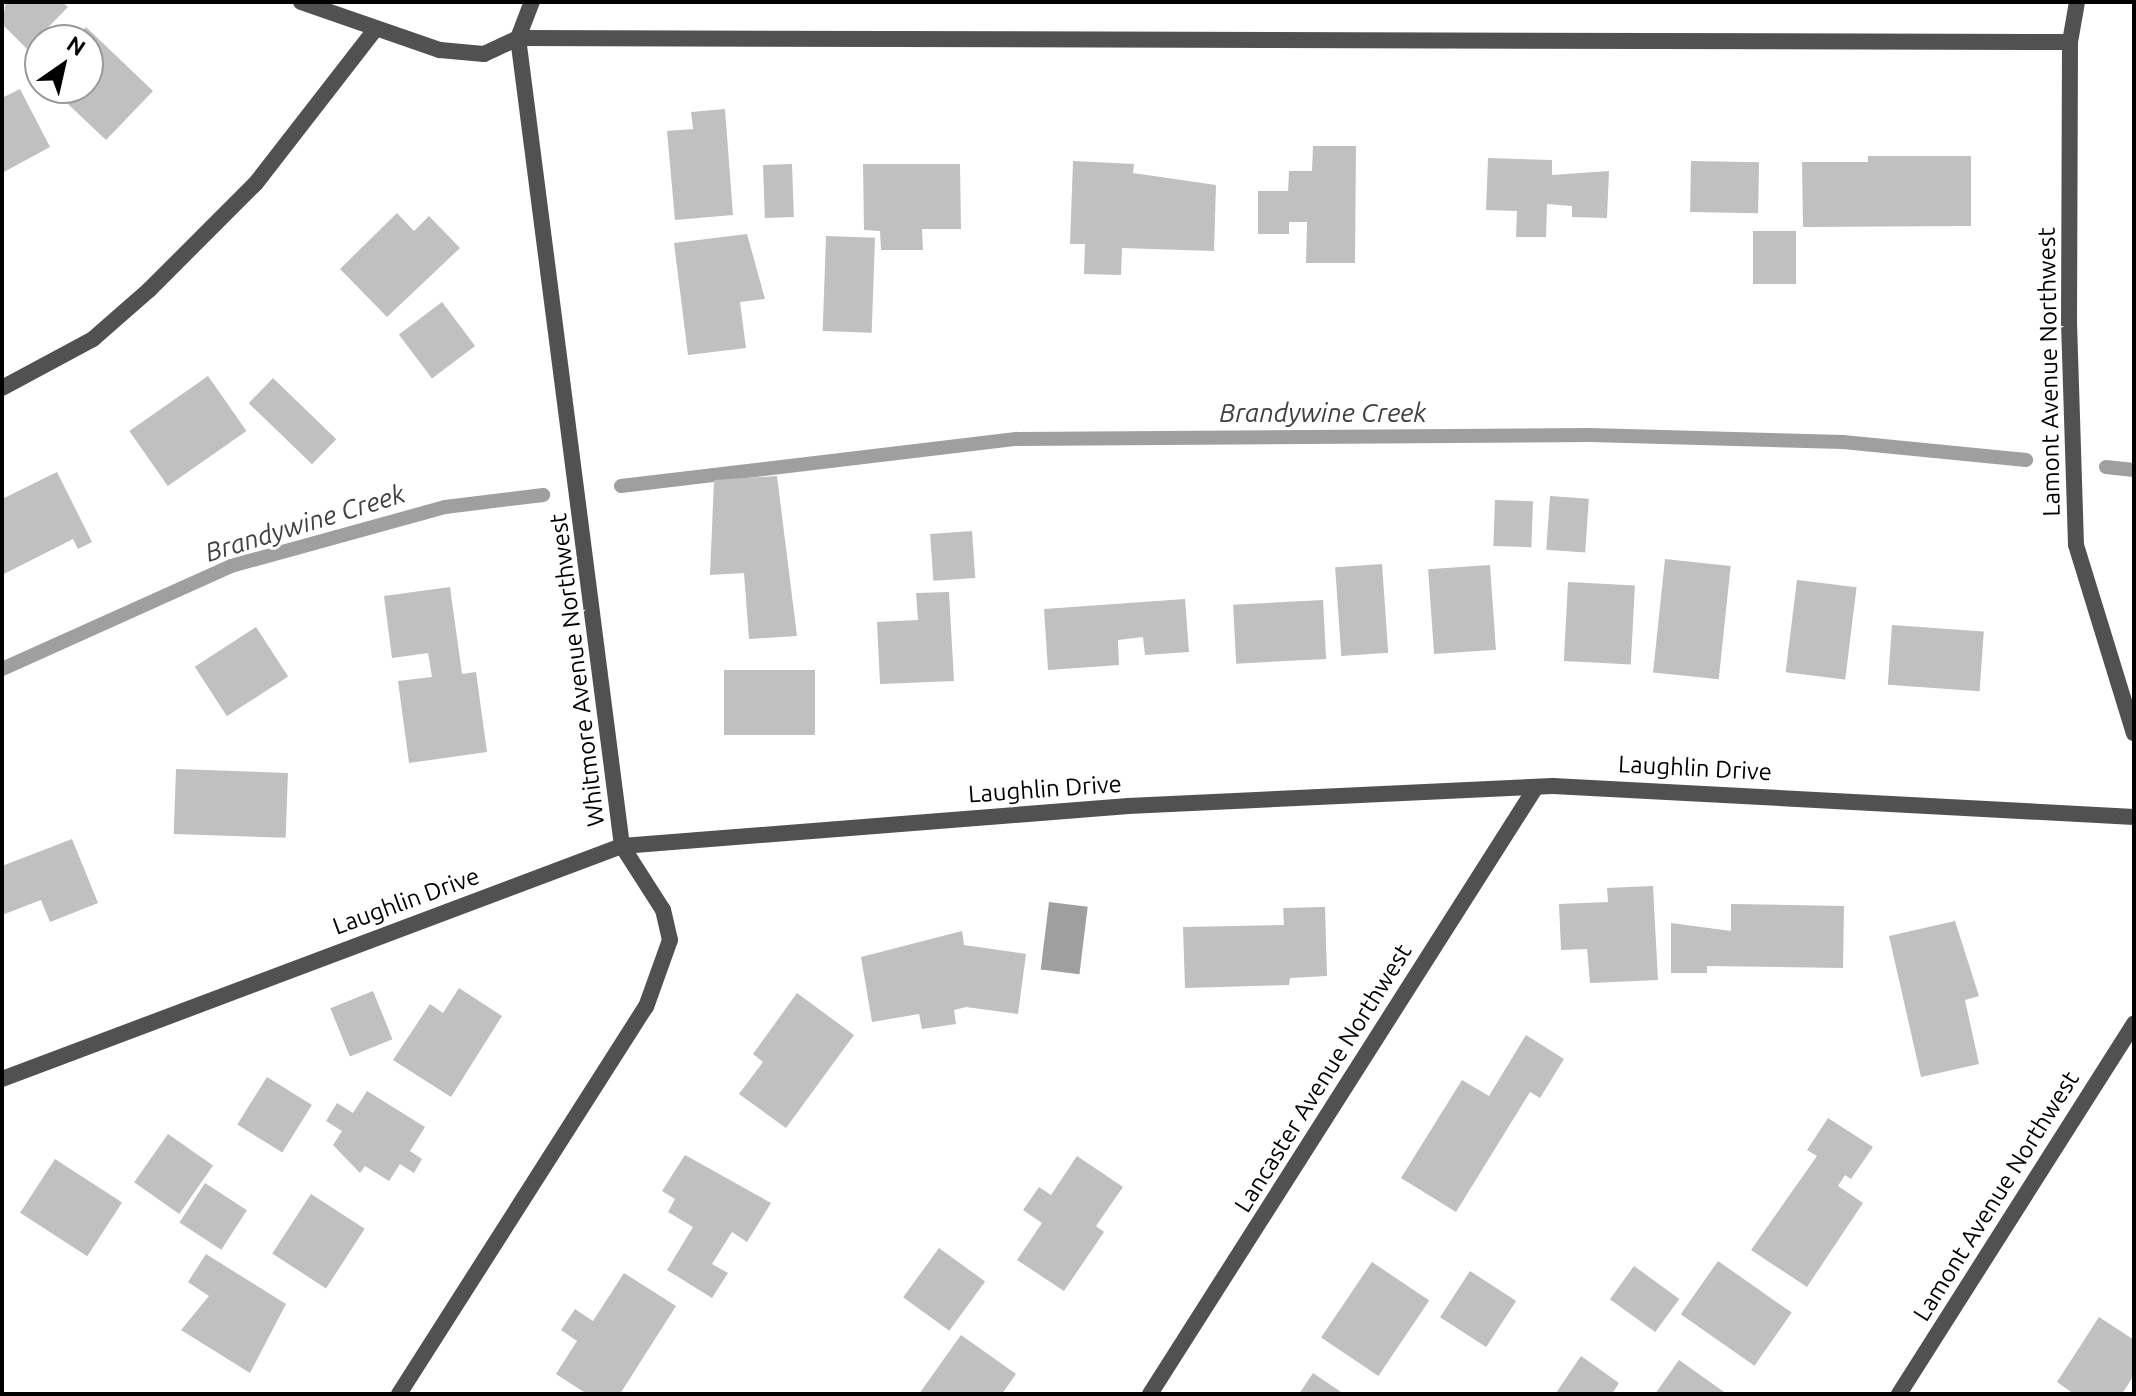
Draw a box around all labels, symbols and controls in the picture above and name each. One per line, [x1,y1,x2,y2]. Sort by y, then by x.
north arrow [24,24,104,104]
text: N [63,30,90,60]
street label: Lamont Avenue Northwest [2032,227,2066,517]
water label: Brandywine Creek [1219,397,1427,429]
water label: Brandywine Creek [201,478,409,568]
street label: Whitmore Avenue Northwest [544,512,610,828]
street label: Laughlin Drive [1617,750,1773,786]
street label: Laughlin Drive [967,769,1123,809]
street label: Laughlin Drive [329,861,483,941]
street label: Lancaster Avenue Northwest [1228,939,1418,1217]
street label: Lamont Avenue Northwest [1907,1066,2085,1326]

